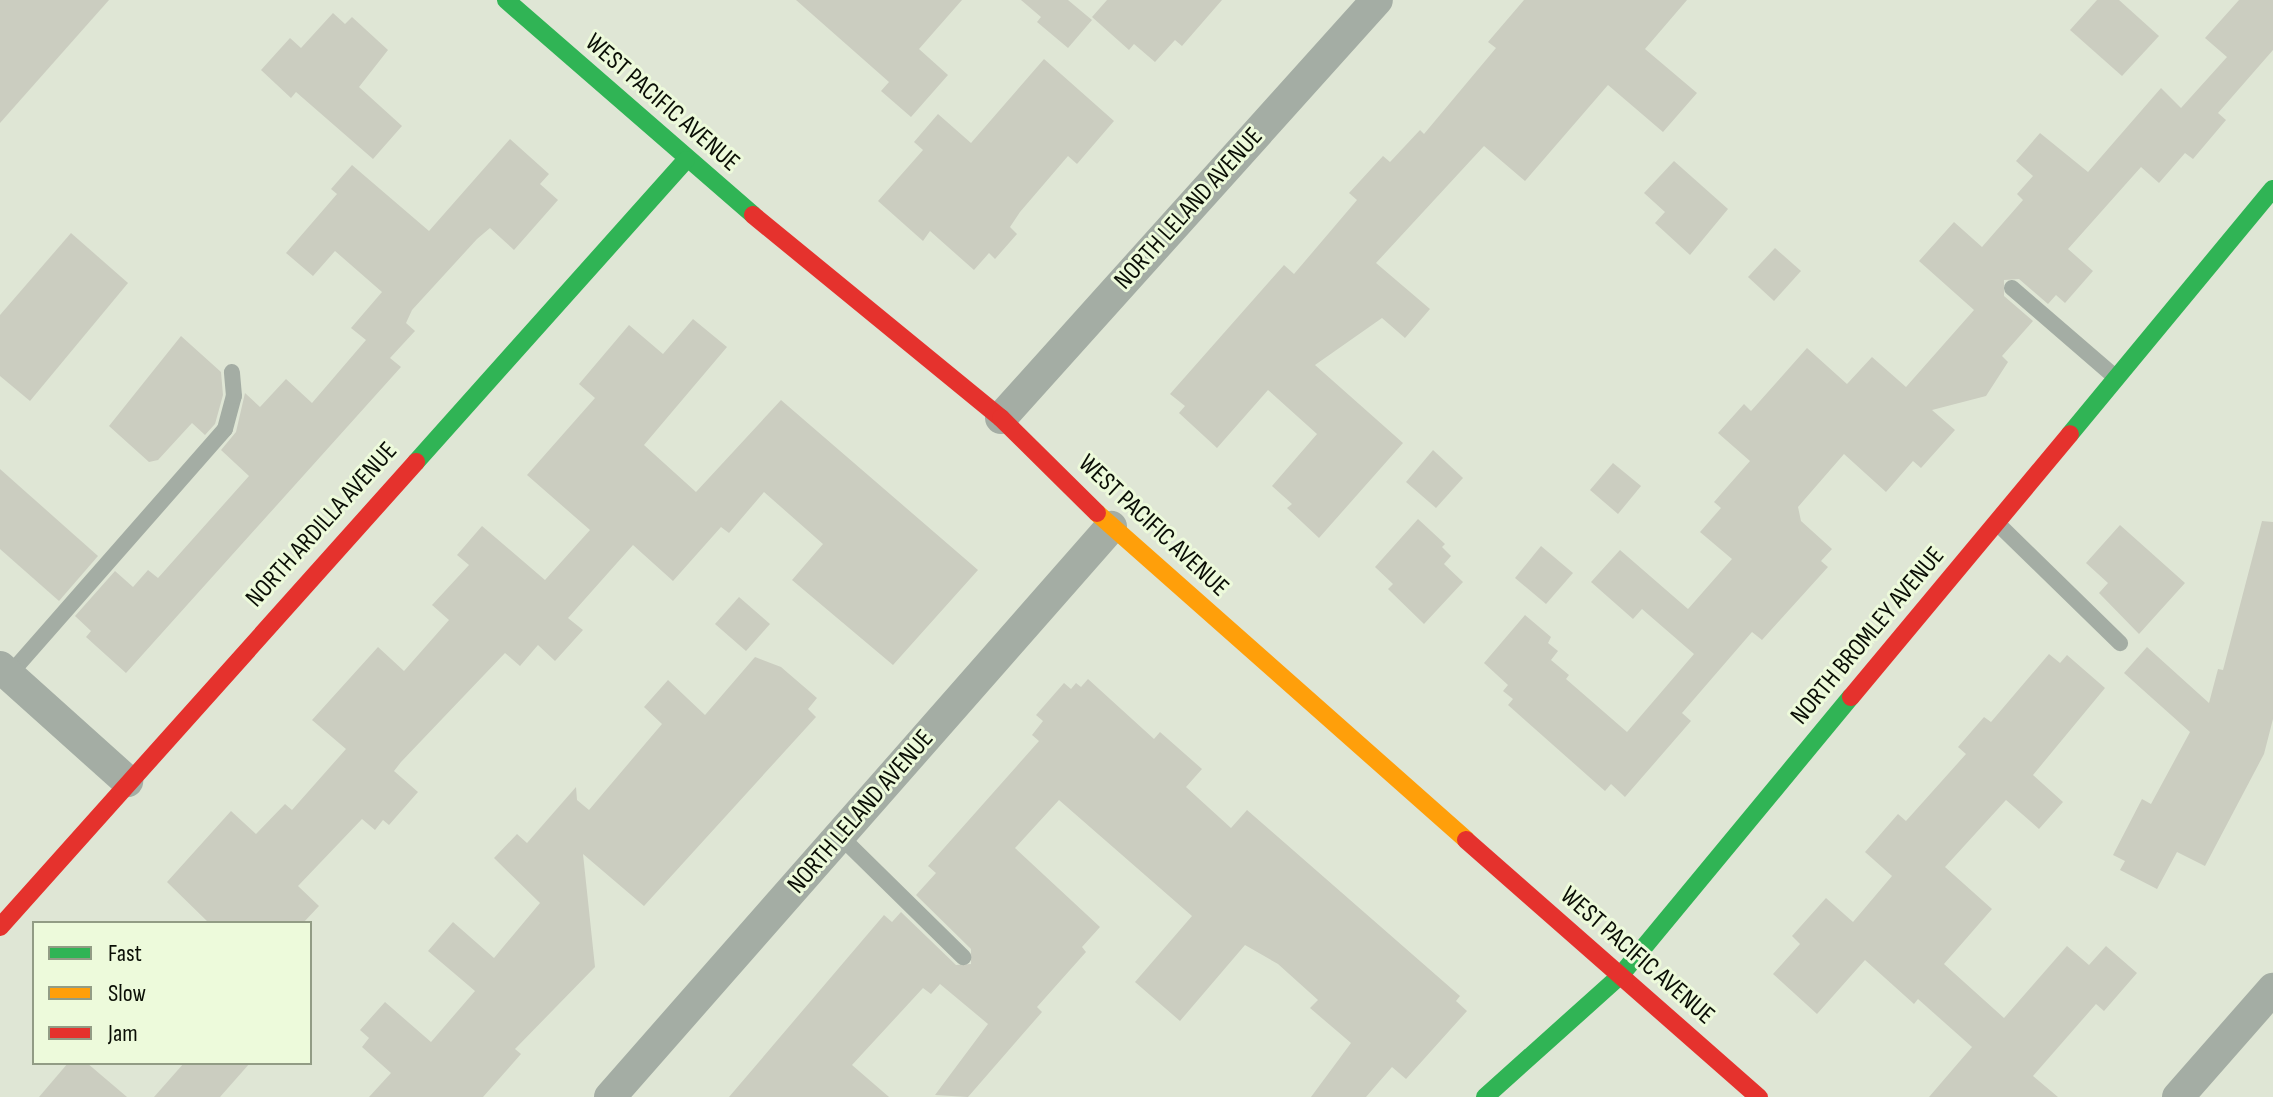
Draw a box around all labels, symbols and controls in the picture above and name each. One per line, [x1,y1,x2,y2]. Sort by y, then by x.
street label: WEST PACIFIC AVENUE [578,27,746,179]
street label: NORTH LELAND AVENUE [1108,122,1270,296]
street label: NORTH ARDILLA AVENUE [240,436,404,614]
street label: WEST PACIFIC AVENUE [1071,448,1235,604]
street label: NORTH BROMLEY AVENUE [1785,541,1951,731]
street label: NORTH LELAND AVENUE [781,724,941,900]
street label: WEST PACIFIC AVENUE [1553,880,1721,1032]
legend [32,921,312,1065]
text: Fast [108,939,142,968]
text: Slow [108,979,146,1008]
text: Jam [108,1019,138,1048]

